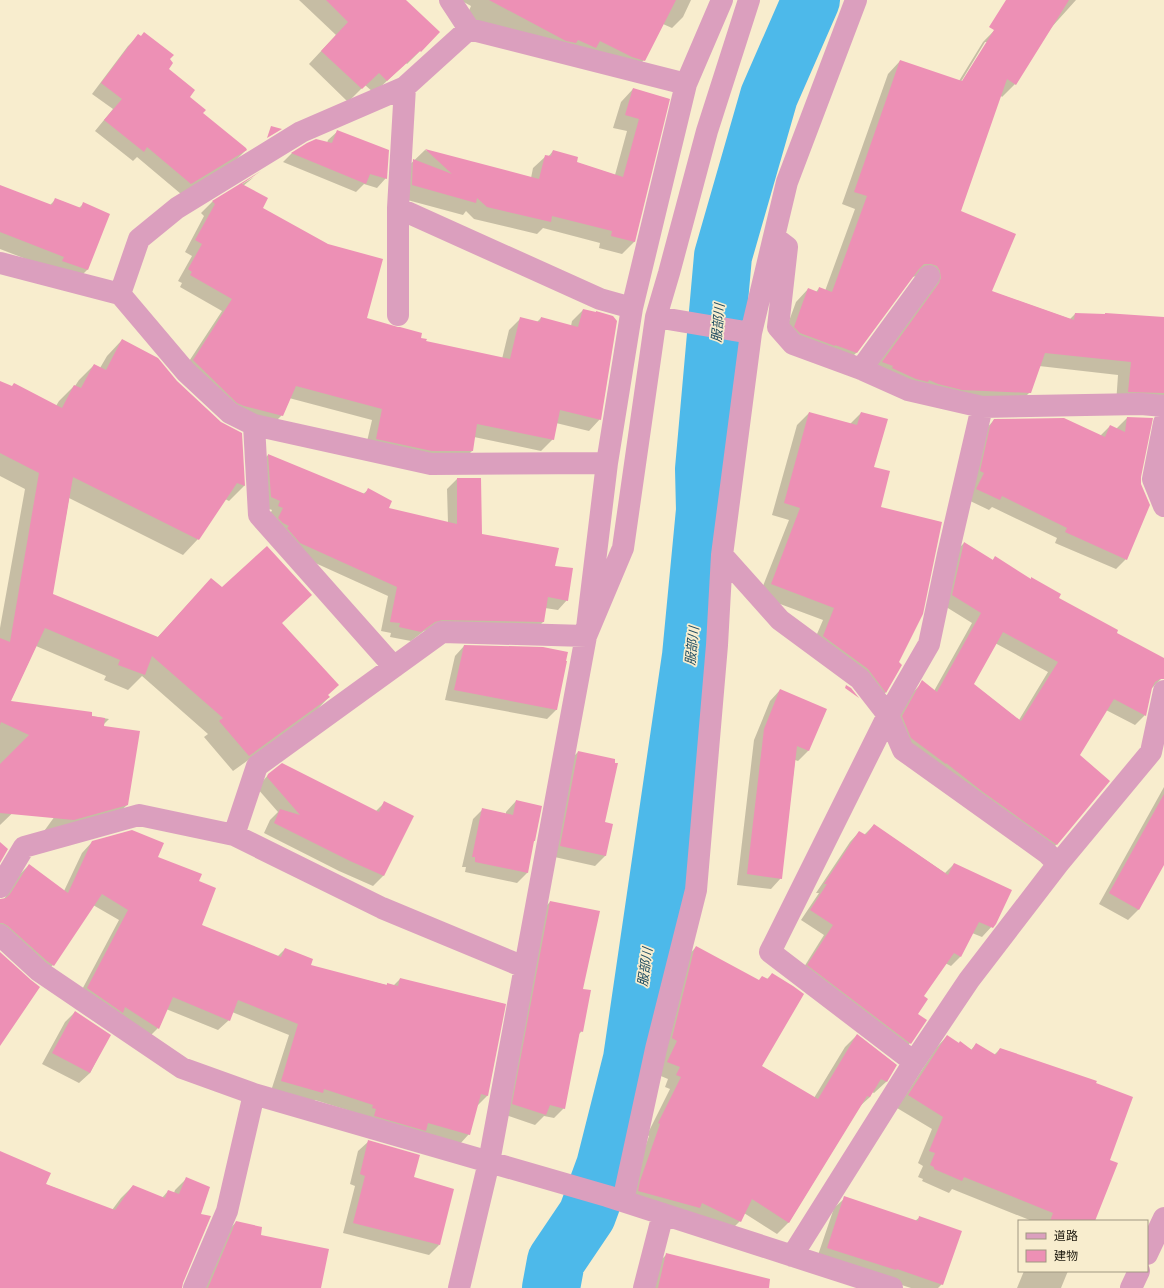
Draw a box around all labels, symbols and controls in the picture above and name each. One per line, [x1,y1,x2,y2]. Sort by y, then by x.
water label: 服部川 [708,301,728,343]
water label: 服部川 [682,624,703,666]
water label: 服部川 [634,945,656,988]
legend [1018,1220,1148,1272]
text: 道路 [1054,1228,1078,1244]
text: 建物 [1054,1248,1078,1264]

